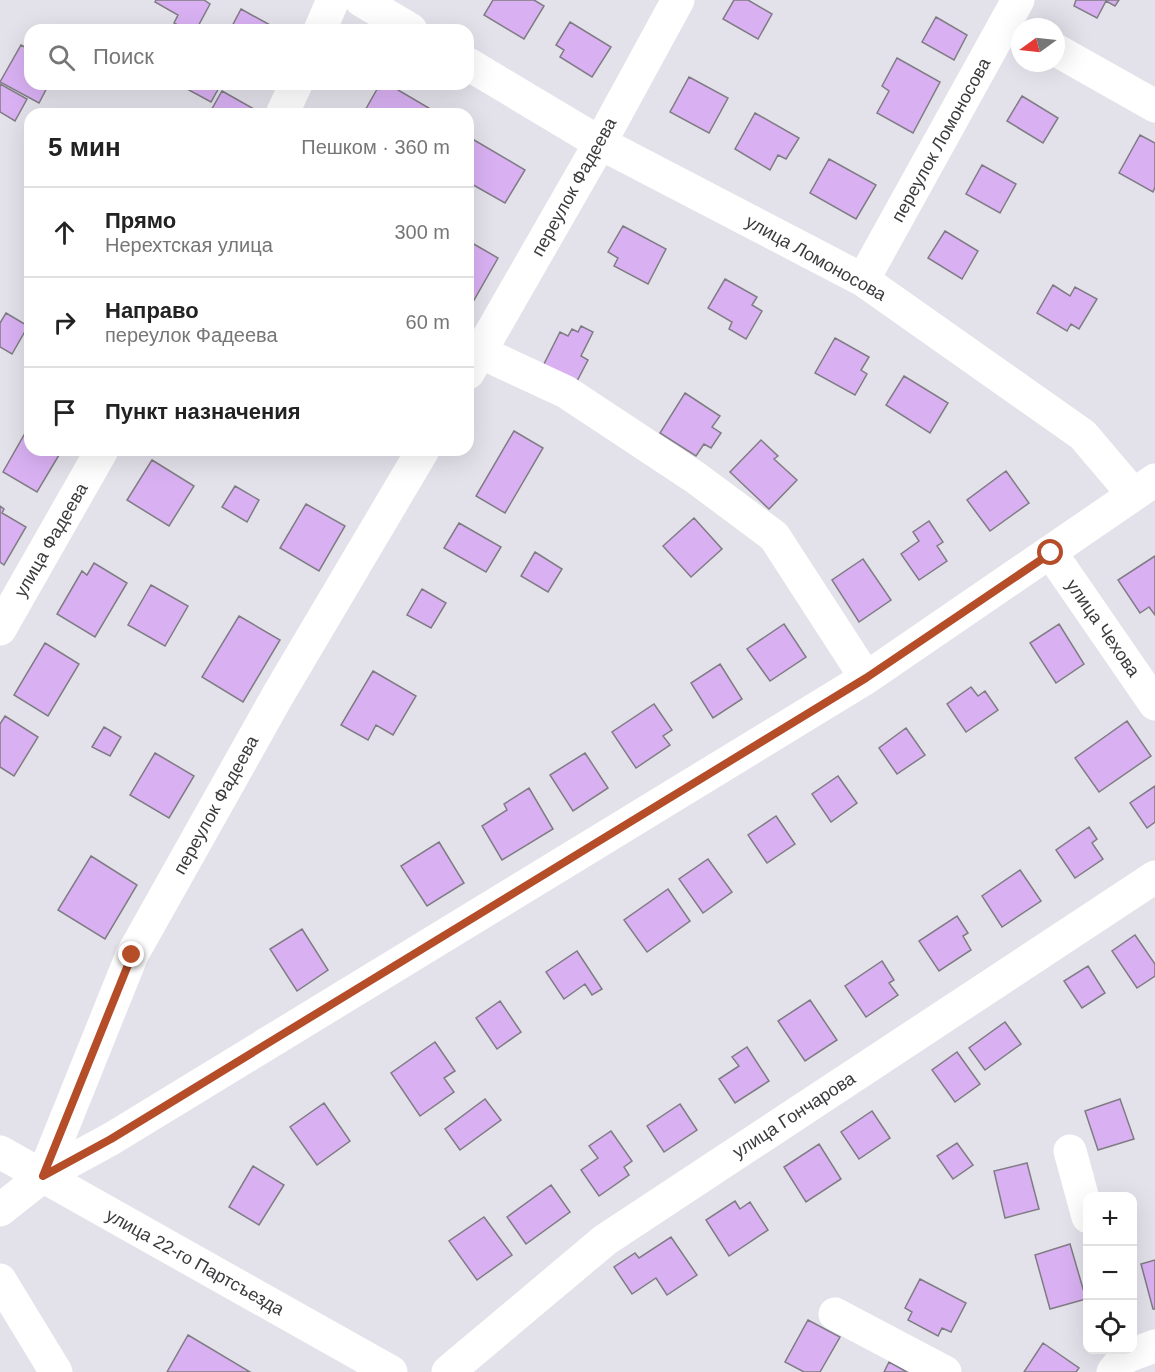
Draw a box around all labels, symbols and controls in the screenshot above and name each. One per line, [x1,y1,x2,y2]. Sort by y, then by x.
north arrow [1011,18,1065,72]
search box [24,24,474,90]
icon: search [45,41,78,74]
text: Поиск [93,44,154,69]
street label: переулок Ломоносова [888,54,995,226]
street label: переулок Фадеева [528,113,621,260]
text: 5 мин [48,132,121,162]
text: Пешком · 360 m [301,136,450,158]
text: Прямо [105,208,176,233]
street label: улица Ломоносова [742,211,890,305]
icon: ahead [48,216,81,249]
text: 300 m [394,221,450,243]
text: Нерехтская улица [105,234,273,256]
text: Направо [105,298,199,323]
icon: right [48,306,81,339]
text: 60 m [406,311,450,333]
text: переулок Фадеева [105,324,278,346]
icon: arrive [48,396,81,429]
text: Пункт назначения [105,399,301,424]
street label: улица Фадеева [10,479,92,600]
route start [1037,539,1063,565]
street label: улица Чехова [1062,575,1145,681]
street label: переулок Фадеева [170,731,263,878]
route end [118,941,144,967]
street label: улица Гончарова [729,1067,860,1162]
map controls [1083,1192,1137,1354]
button: + [1083,1192,1137,1246]
street label: улица 22-го Партсъезда [102,1205,288,1320]
button: − [1083,1246,1137,1300]
button: locate [1083,1300,1137,1354]

